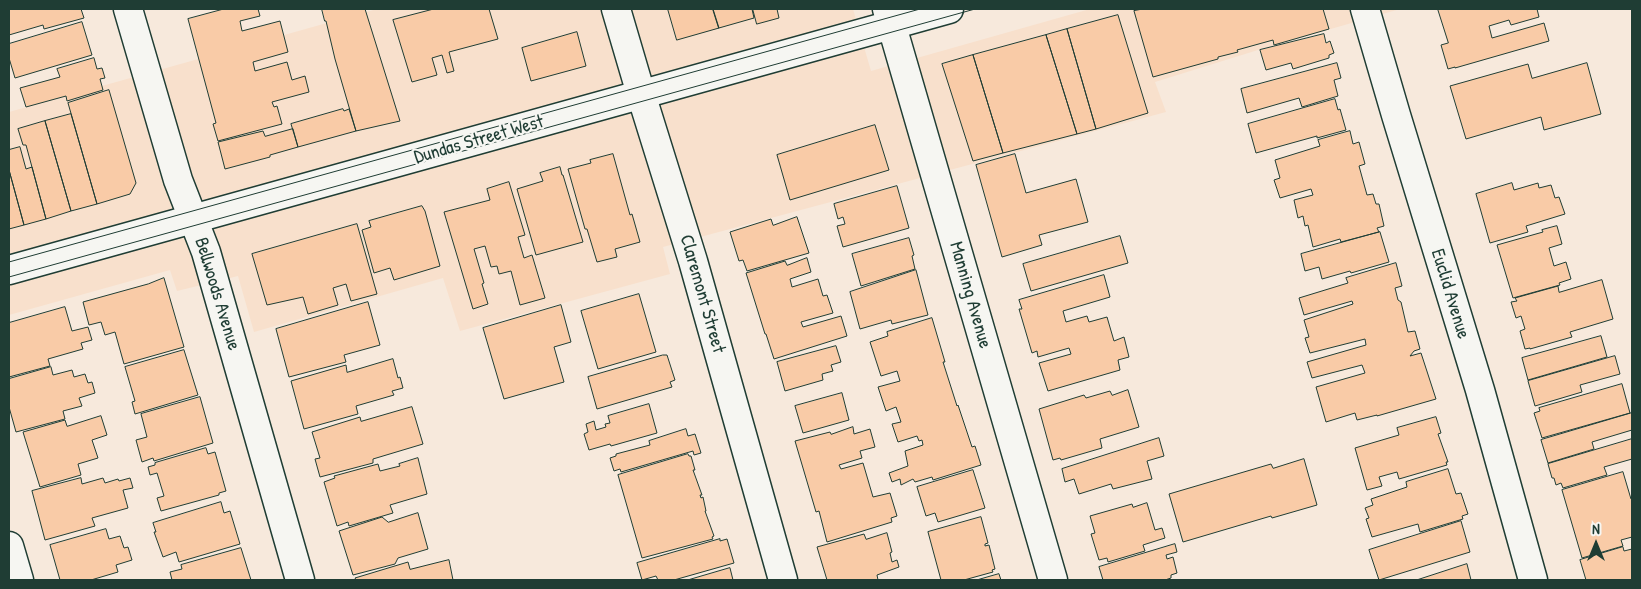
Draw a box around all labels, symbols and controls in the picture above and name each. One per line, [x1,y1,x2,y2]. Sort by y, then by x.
street label: Dundas Street West [412,111,546,169]
street label: Claremont Street [674,232,730,356]
street label: Bellwoods Avenue [189,235,245,353]
street label: Manning Avenue [944,239,996,351]
street label: Euclid Avenue [1426,246,1474,342]
north arrow [1571,519,1621,569]
text: N [1592,519,1600,538]

